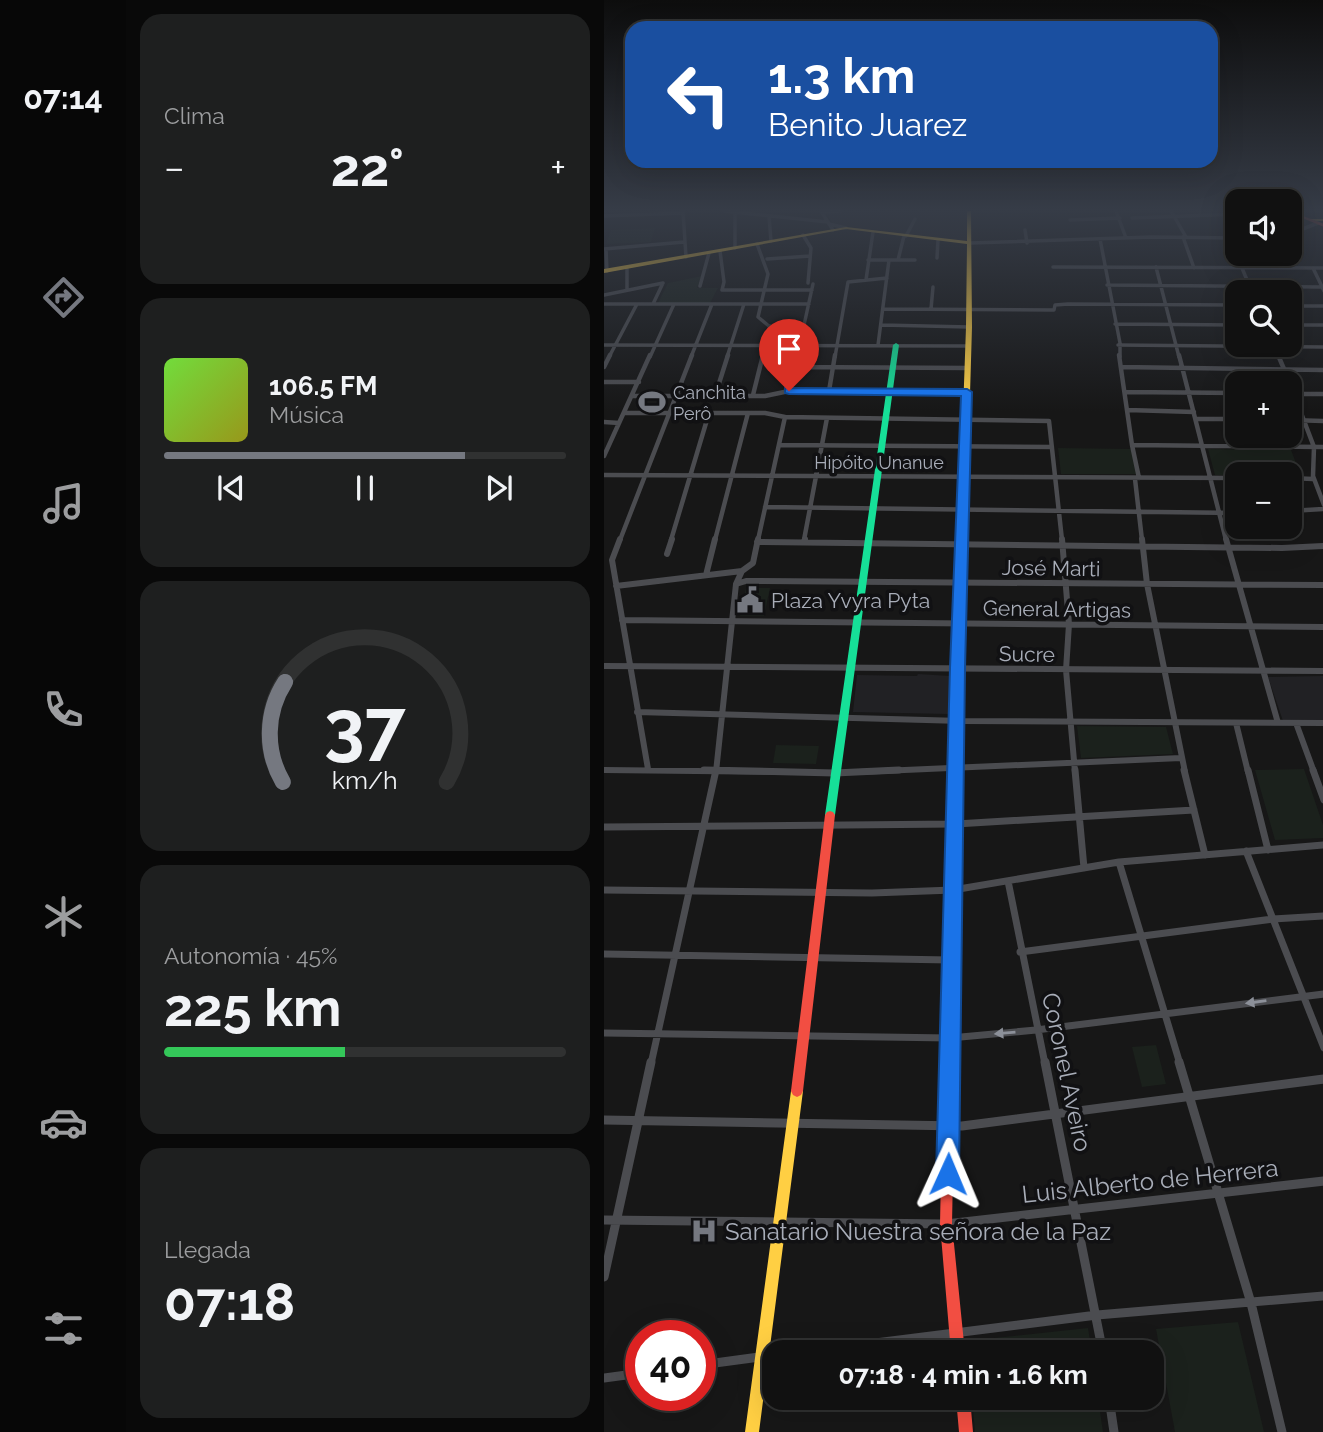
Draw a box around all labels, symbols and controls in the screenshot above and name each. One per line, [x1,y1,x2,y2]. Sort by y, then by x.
text: 1.3 km [768,47,915,104]
icon: left [653,49,744,140]
text: 07:14 [23,79,103,116]
text: Clima [164,102,225,129]
text: Benito Juarez [768,106,967,143]
text: 22° [331,137,404,198]
text: − [164,145,184,190]
text: + [550,145,566,190]
map controls [1225,189,1302,539]
button: sound [1225,189,1302,266]
icon: directions [39,273,88,322]
button: search [1225,280,1302,357]
pin [759,319,819,391]
icon: arrive [770,330,808,368]
text: 106.5 FM [269,371,378,401]
button: + [1225,371,1302,448]
place label: Canchita Perô [673,382,746,424]
sports icon: Canchita Perô [637,387,667,417]
text: Música [269,401,344,428]
street label: Hipóito Unanue [814,452,944,473]
button: − [1225,462,1302,539]
icon: previous [212,469,250,507]
icon: pause [346,469,384,507]
icon: next [480,469,518,507]
icon: music [39,479,88,528]
street label: José Marti [1001,555,1101,581]
public building icon: Plaza Yvyra Pyta [735,585,765,615]
place label: Plaza Yvyra Pyta [771,588,930,613]
street label: General Artigas [983,595,1131,623]
street label: Sucre [999,641,1055,667]
text: 37 [324,684,406,769]
icon: phone [39,685,88,734]
text: km/h [332,765,398,795]
icon: climate [39,892,88,941]
text: Autonomía · 45% [164,942,338,969]
text: 225 km [164,977,341,1038]
street label: Coronel Aveiro [1036,990,1098,1154]
one-way arrow [1244,997,1266,1008]
one-way arrow [994,1028,1016,1039]
icon: car [39,1098,88,1147]
position arrow [911,1137,985,1211]
street label: Luis Alberto de Herrera [1020,1153,1280,1209]
hospital icon: Sanatario Nuestra señora de la Paz [689,1216,719,1246]
place label: Sanatario Nuestra señora de la Paz [725,1217,1111,1246]
text: Llegada [164,1236,251,1263]
text: 07:18 [164,1271,295,1332]
icon: filters [39,1304,88,1353]
speed limit sign: 40 [625,1320,716,1411]
text: 07:18 · 4 min · 1.6 km [838,1360,1088,1390]

